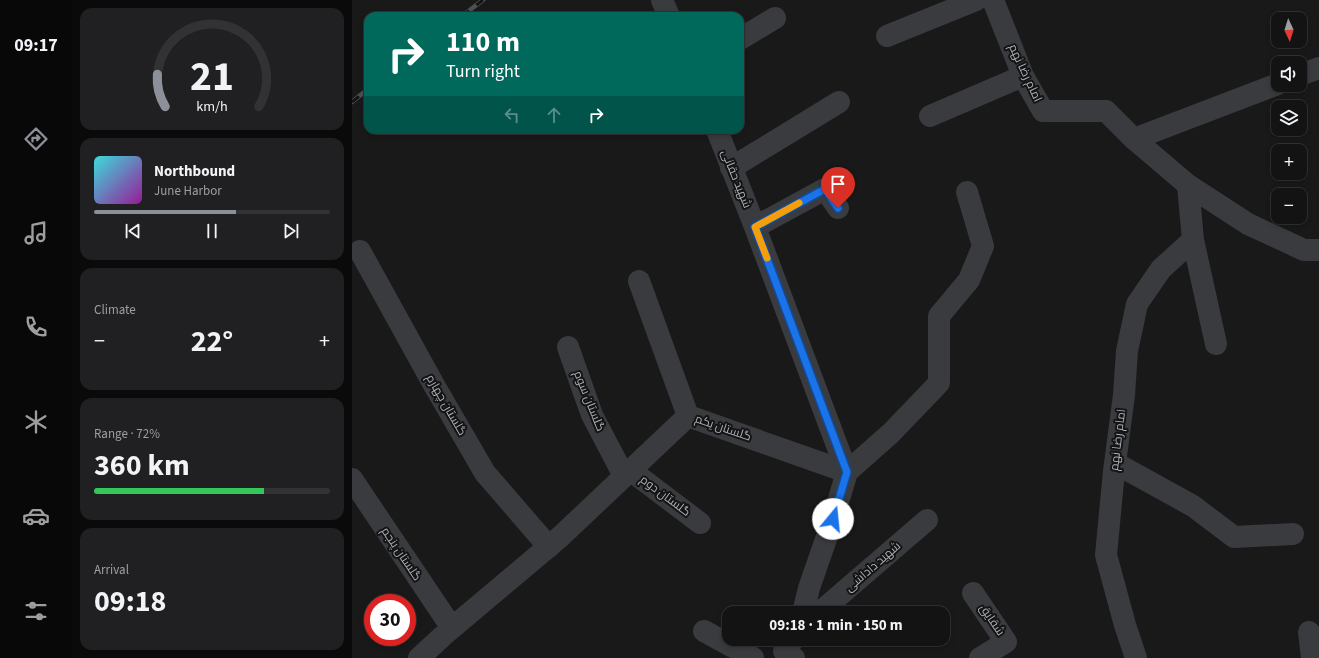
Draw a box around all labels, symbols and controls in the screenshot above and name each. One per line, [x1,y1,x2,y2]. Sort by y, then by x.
north arrow [1271,12,1307,48]
map controls [1271,12,1307,224]
text: 110 m [446,22,520,62]
icon: right [380,28,432,80]
text: 09:17 [14,33,58,58]
street label: امام رضا نهم [1004,41,1046,105]
text: 21 [190,47,234,107]
button: sound [1271,56,1307,92]
text: Turn right [446,59,520,84]
text: km/h [196,96,228,117]
button: layers [1271,100,1307,136]
icon: left [501,104,523,126]
icon: ahead [543,104,565,126]
icon: right [585,104,607,126]
icon: directions [22,125,50,153]
button: + [1271,144,1307,180]
street label: شهید حقانی [717,147,755,211]
text: Northbound [154,161,235,182]
pin [821,167,855,208]
icon: arrive [827,173,849,195]
text: June Harbor [154,182,222,200]
button: − [1271,188,1307,224]
icon: music [22,219,50,247]
icon: previous [122,220,144,242]
icon: pause [201,220,223,242]
icon: next [280,220,302,242]
text: Climate [94,301,136,319]
icon: phone [22,313,50,341]
text: 22° [191,320,233,363]
text: − [94,325,105,357]
text: + [319,325,330,357]
street label: گلستان سوم [569,368,609,434]
street label: گلستان چهارم [422,371,470,439]
icon: climate [22,408,50,436]
street label: امام رضا نهم [1106,408,1130,472]
street label: گلستان یکم [693,410,753,446]
text: Range · 72% [94,425,160,443]
text: 360 km [94,444,190,487]
street label: گلستان دوم [636,471,694,521]
position arrow [812,498,854,540]
icon: car [22,502,50,530]
street label: گلستان پنجم [377,524,425,584]
street label: شهید داداشی [841,538,905,596]
text: Arrival [94,561,129,579]
text: 09:18 [94,580,166,623]
speed limit sign: 30 [364,594,416,646]
icon: filters [22,597,50,625]
street label: شقایق [975,601,1009,639]
text: 09:18 · 1 min · 150 m [769,615,903,636]

